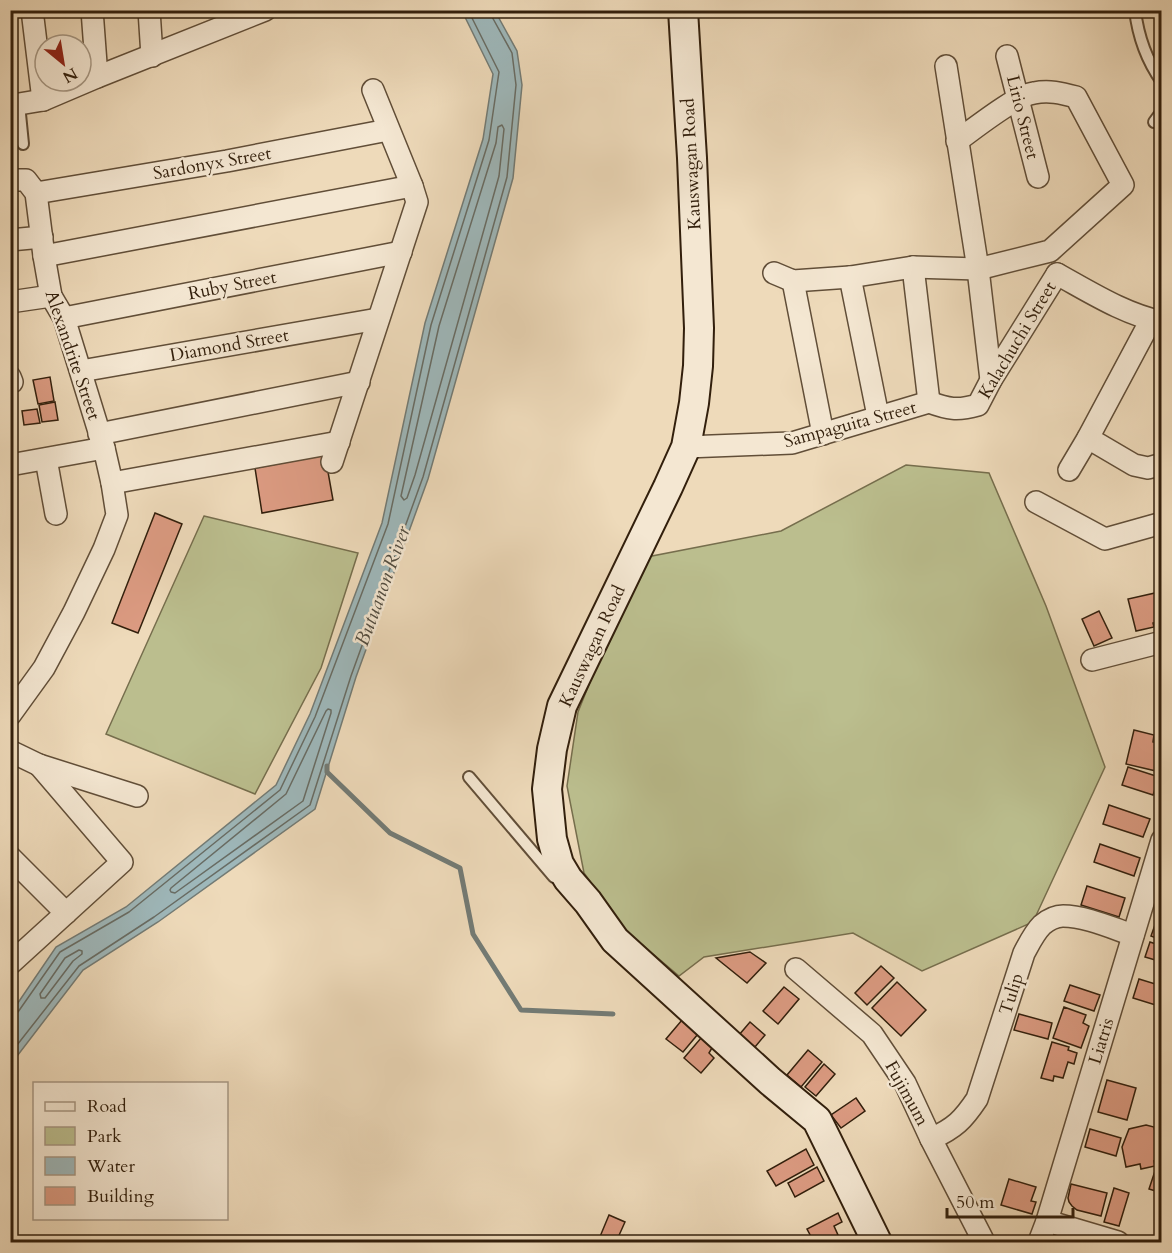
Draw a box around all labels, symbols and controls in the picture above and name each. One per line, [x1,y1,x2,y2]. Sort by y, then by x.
north arrow [33,33,93,93]
text: N [58,62,82,88]
street label: Lirio Street [1000,73,1045,162]
street label: Kauswagan Road [676,97,707,230]
street label: Sardonyx Street [151,141,273,186]
street label: Ruby Street [186,265,279,306]
street label: Kalachuchi Street [973,277,1062,404]
street label: Alexandrite Street [39,287,107,424]
street label: Diamond Street [168,323,291,368]
street label: Sampaguita Street [781,395,919,454]
water label: Butuanon River [348,521,417,650]
street label: Kauswagan Road [553,581,632,711]
street label: Tulip [993,970,1030,1018]
street label: Liatris [1083,1015,1120,1067]
street label: Fujimum [879,1056,935,1131]
legend [33,1082,228,1220]
text: Road [87,1094,127,1119]
text: Park [87,1124,122,1149]
text: Water [86,1154,136,1179]
scale bar [947,1181,1073,1219]
text: Building [87,1184,155,1209]
text: 50 m [956,1190,995,1215]

